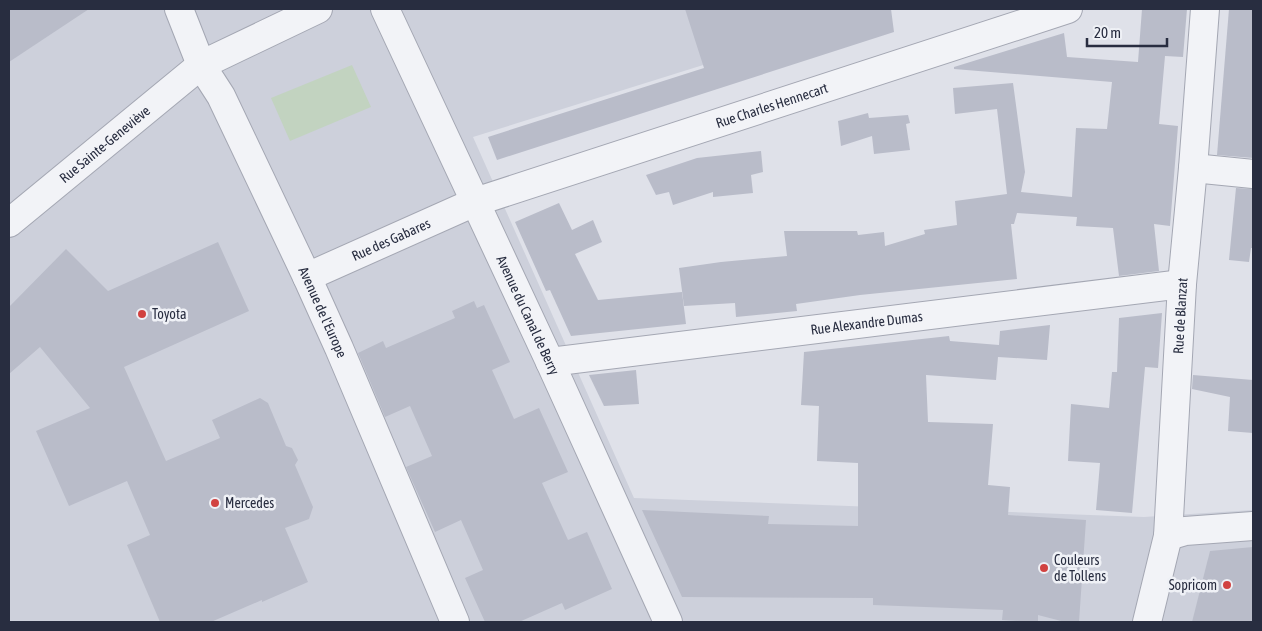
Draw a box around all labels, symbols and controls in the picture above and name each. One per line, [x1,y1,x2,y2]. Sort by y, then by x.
scale bar [1087,15,1167,47]
text: 20 m [1094,24,1121,41]
street label: Rue Charles Hennecart [714,80,830,131]
street label: Rue Sainte-Geneviève [56,102,153,186]
street label: Rue des Gabares [349,215,433,264]
street label: Avenue du Canal de Berry [493,253,563,378]
street label: Avenue de l'Europe [295,264,350,360]
street label: Rue de Blanzat [1170,277,1191,354]
place label: Toyota [152,306,187,322]
marker: Toyota [136,308,148,320]
street label: Rue Alexandre Dumas [810,308,924,338]
place label: Mercedes [225,495,274,511]
marker: Mercedes [209,497,221,509]
place label: Couleurs de Tollens [1054,552,1106,584]
marker: Couleurs de Tollens [1038,562,1050,574]
place label: Sopricom [1169,577,1217,593]
marker: Sopricom [1221,579,1233,591]

